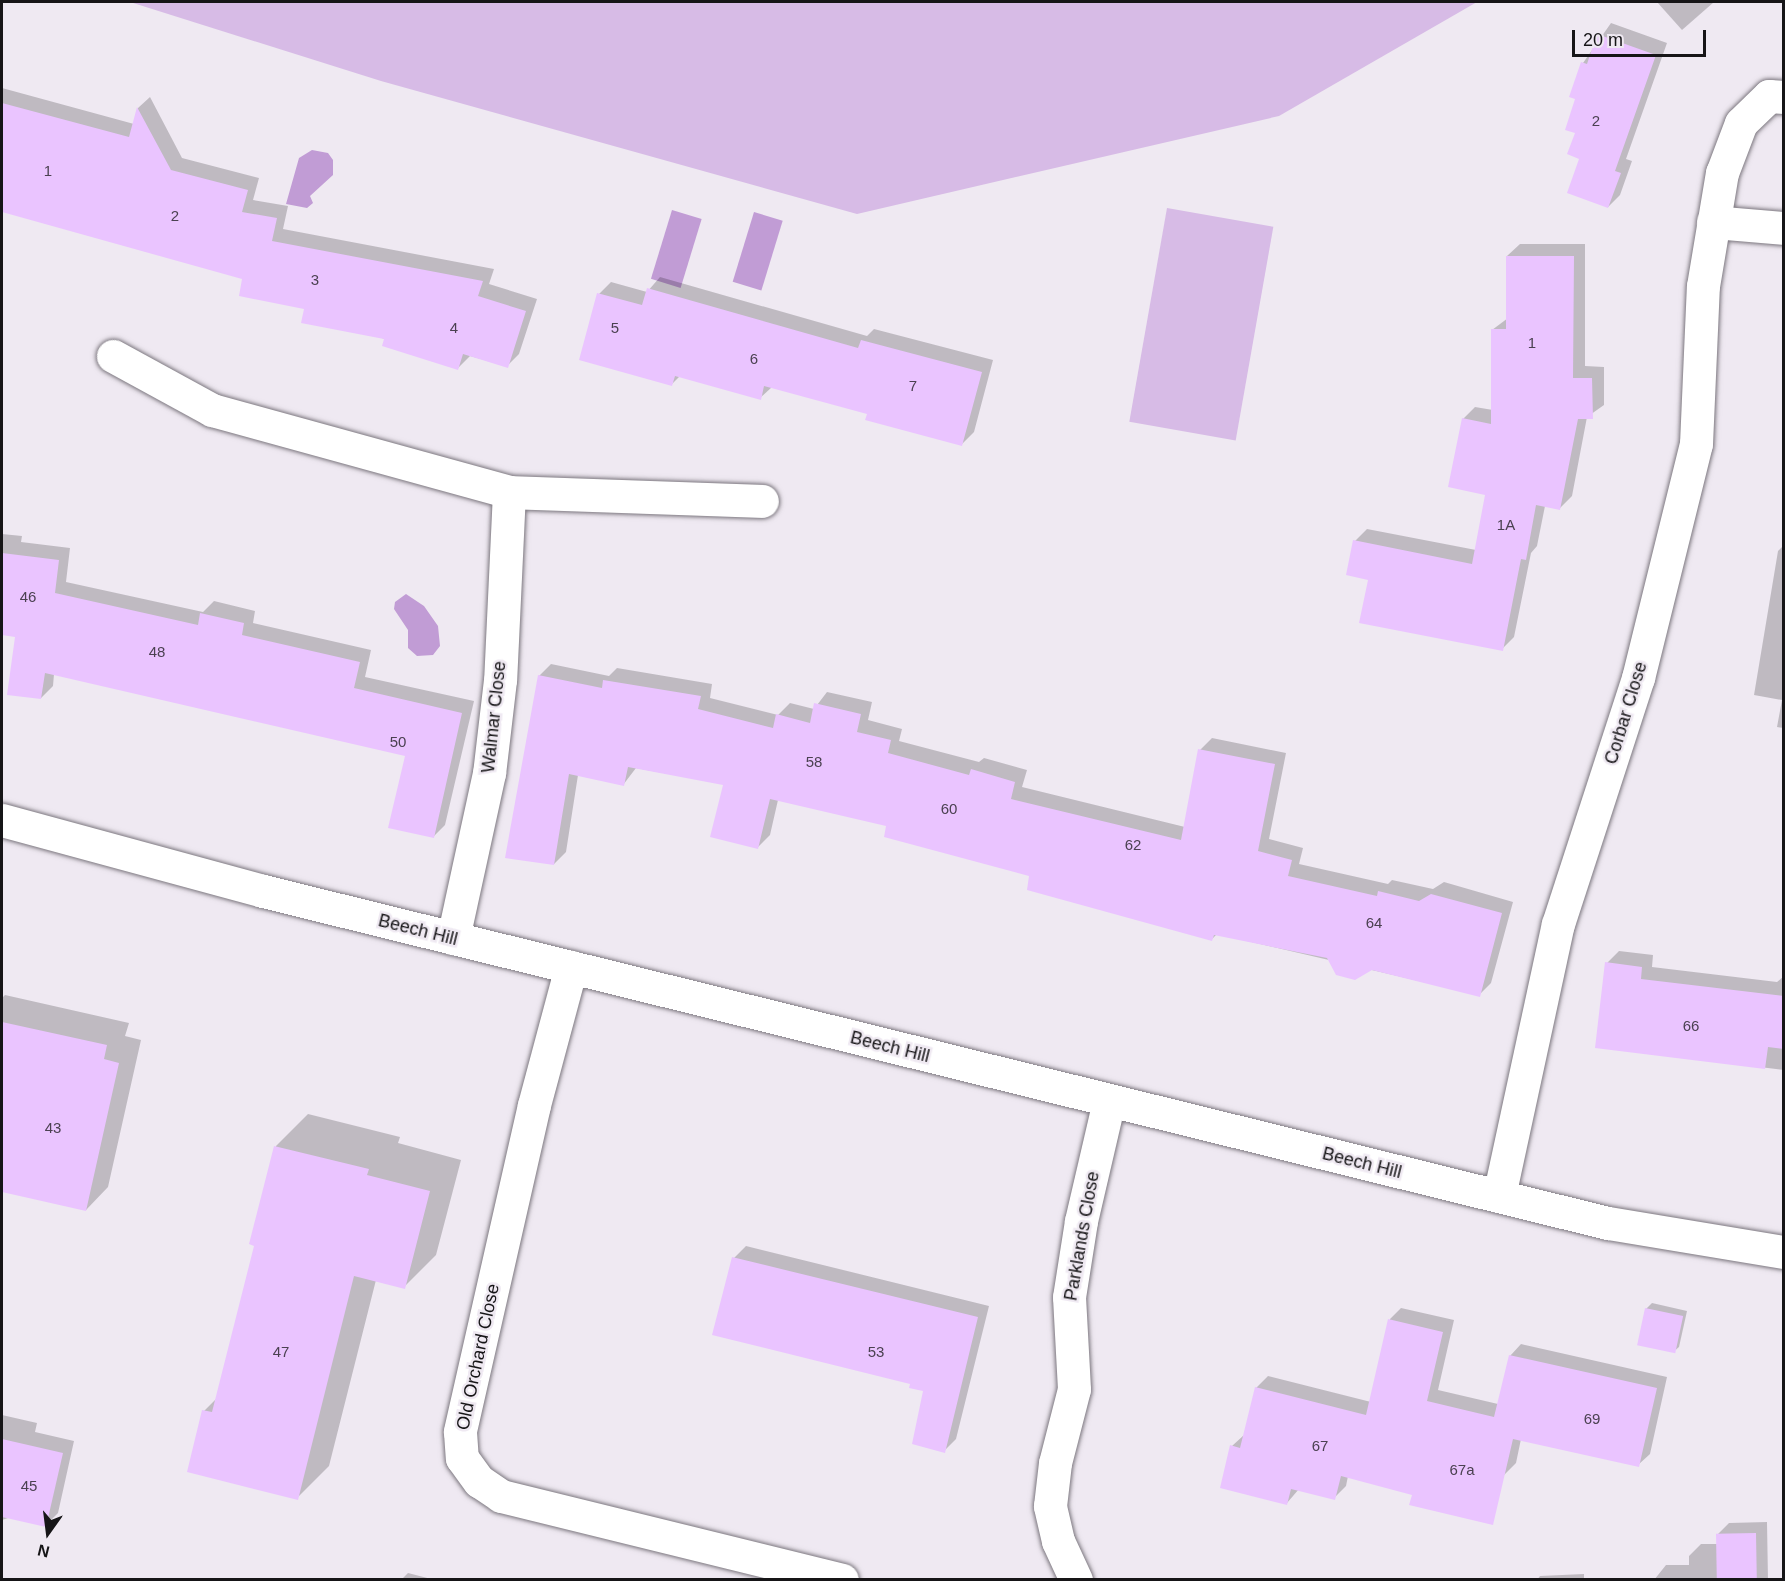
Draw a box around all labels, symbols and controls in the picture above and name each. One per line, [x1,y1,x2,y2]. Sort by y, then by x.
scale bar [1575,18,1708,56]
text: 20 m [1583,30,1623,50]
house number: 2 [1592,112,1600,130]
house number: 1 [44,162,52,180]
house number: 2 [171,207,179,225]
house number: 3 [311,271,319,289]
house number: 4 [450,319,458,337]
house number: 5 [611,319,619,337]
house number: 1 [1528,334,1536,352]
house number: 6 [750,350,758,368]
house number: 7 [909,377,917,395]
house number: 1A [1497,516,1515,534]
house number: 46 [20,588,36,606]
house number: 48 [149,643,165,661]
street label: Corbar Close [1600,659,1652,767]
street label: Walmar Close [477,660,511,774]
house number: 50 [390,733,406,751]
house number: 58 [806,753,822,771]
house number: 60 [941,800,957,818]
house number: 62 [1125,836,1141,854]
street label: Beech Hill [376,910,460,950]
house number: 64 [1366,914,1382,932]
house number: 66 [1683,1017,1699,1035]
street label: Beech Hill [848,1027,932,1067]
house number: 43 [45,1119,61,1137]
street label: Beech Hill [1320,1143,1404,1183]
street label: Parklands Close [1060,1170,1104,1302]
street label: Old Orchard Close [452,1282,504,1432]
house number: 47 [273,1343,289,1361]
house number: 53 [868,1343,884,1361]
house number: 69 [1584,1410,1600,1428]
house number: 67 [1312,1437,1328,1455]
house number: 67a [1449,1461,1475,1479]
house number: 45 [21,1477,37,1495]
north arrow [18,1503,78,1563]
text: N [36,1541,51,1561]

